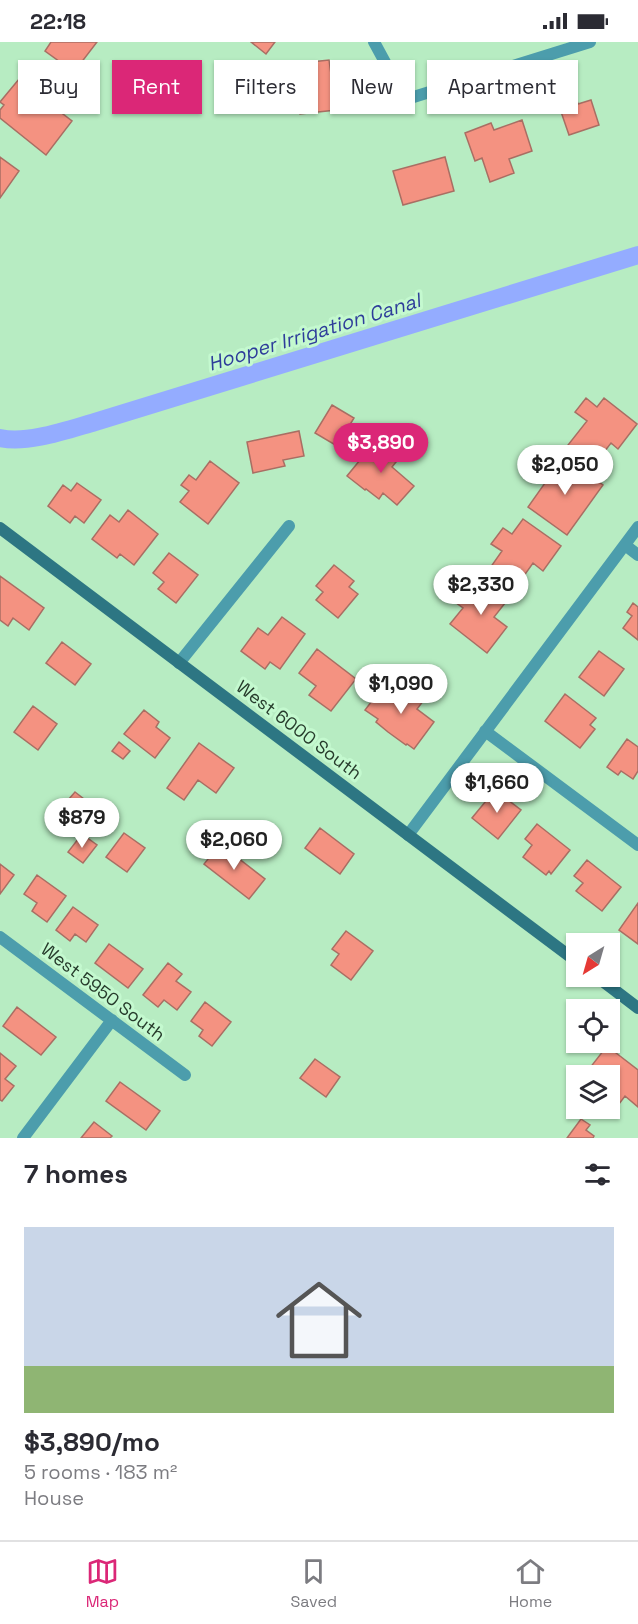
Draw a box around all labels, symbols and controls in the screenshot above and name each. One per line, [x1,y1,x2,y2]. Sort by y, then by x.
text: 22:18 [30,7,86,35]
chip: Buy [18,60,100,114]
chip: Rent [112,60,202,114]
chip: Filters [214,60,318,114]
chip: New [330,60,415,114]
chip: Apartment [427,60,578,114]
water label: Hooper Irrigation Canal [205,287,425,377]
pin: $3,890 [332,423,430,474]
text: $3,890 [347,429,415,455]
pin: $2,050 [516,445,614,496]
text: $2,050 [531,451,599,477]
pin: $2,330 [432,565,530,616]
text: $2,330 [447,571,515,597]
pin: $1,090 [352,664,450,715]
text: $1,090 [368,670,434,696]
street label: West 6000 South [232,675,367,784]
pin: $1,660 [448,763,546,814]
text: $1,660 [465,769,529,795]
pin: $879 [46,798,118,849]
text: $879 [58,804,106,830]
pin: $2,060 [185,820,283,871]
text: $2,060 [200,826,268,852]
north arrow [566,933,620,987]
map controls [566,933,620,1119]
street label: West 5950 South [37,937,170,1046]
button: locate [566,999,620,1053]
button: layers [566,1065,620,1119]
text: 7 homes [24,1157,128,1191]
icon: filters [581,1158,614,1191]
icon: home [265,1266,373,1374]
text: $3,890/mo [24,1425,160,1459]
text: 5 rooms · 183 m² [24,1459,177,1485]
text: House [24,1485,84,1511]
tab: Map [86,1555,119,1612]
tab: Saved [291,1555,337,1612]
tab: Home [509,1555,552,1612]

